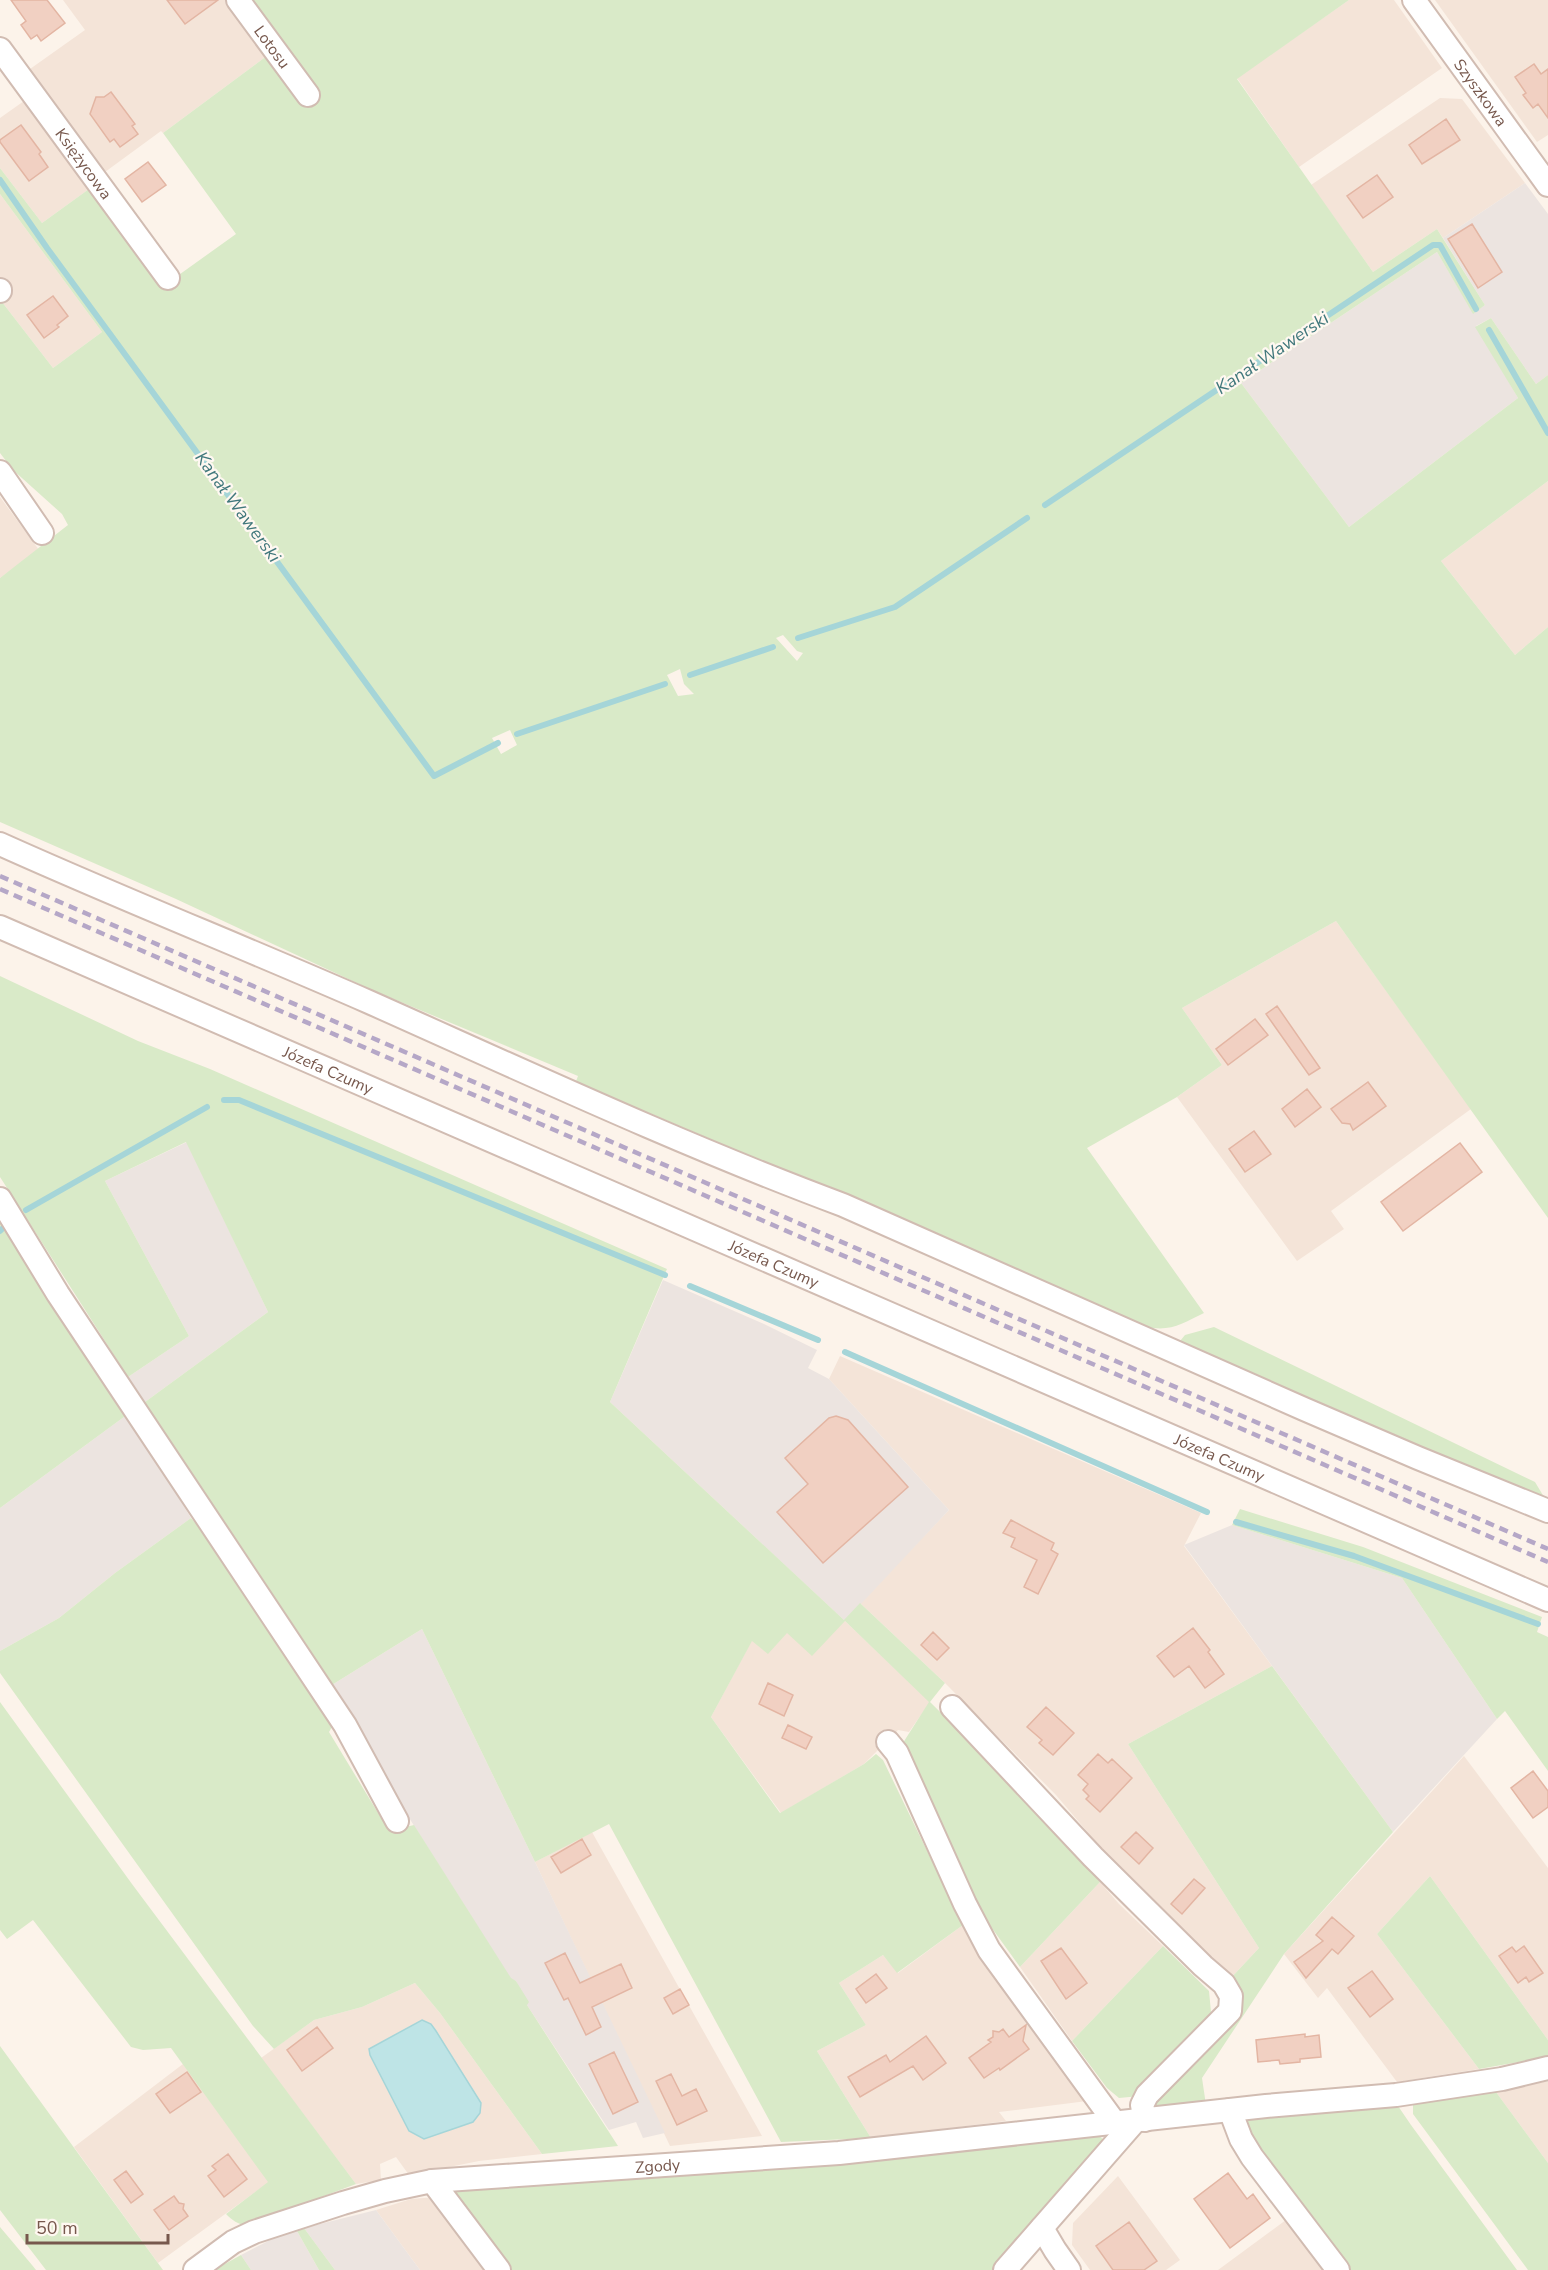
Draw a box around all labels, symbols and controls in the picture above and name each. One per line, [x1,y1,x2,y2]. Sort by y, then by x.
street label: Lotosu [248,21,295,73]
street label: Szyszkowa [1448,55,1512,131]
street label: Księżycowa [50,124,117,204]
water label: Kanał Wawerski [1211,306,1334,400]
water label: Kanał Wawerski [190,447,287,568]
street label: Józefa Czumy [278,1041,377,1100]
street label: Józefa Czumy [724,1235,823,1294]
street label: Józefa Czumy [1170,1428,1269,1488]
street label: Zgody [635,2154,682,2179]
scale bar [27,2207,168,2245]
text: 50 m [36,2216,78,2240]

